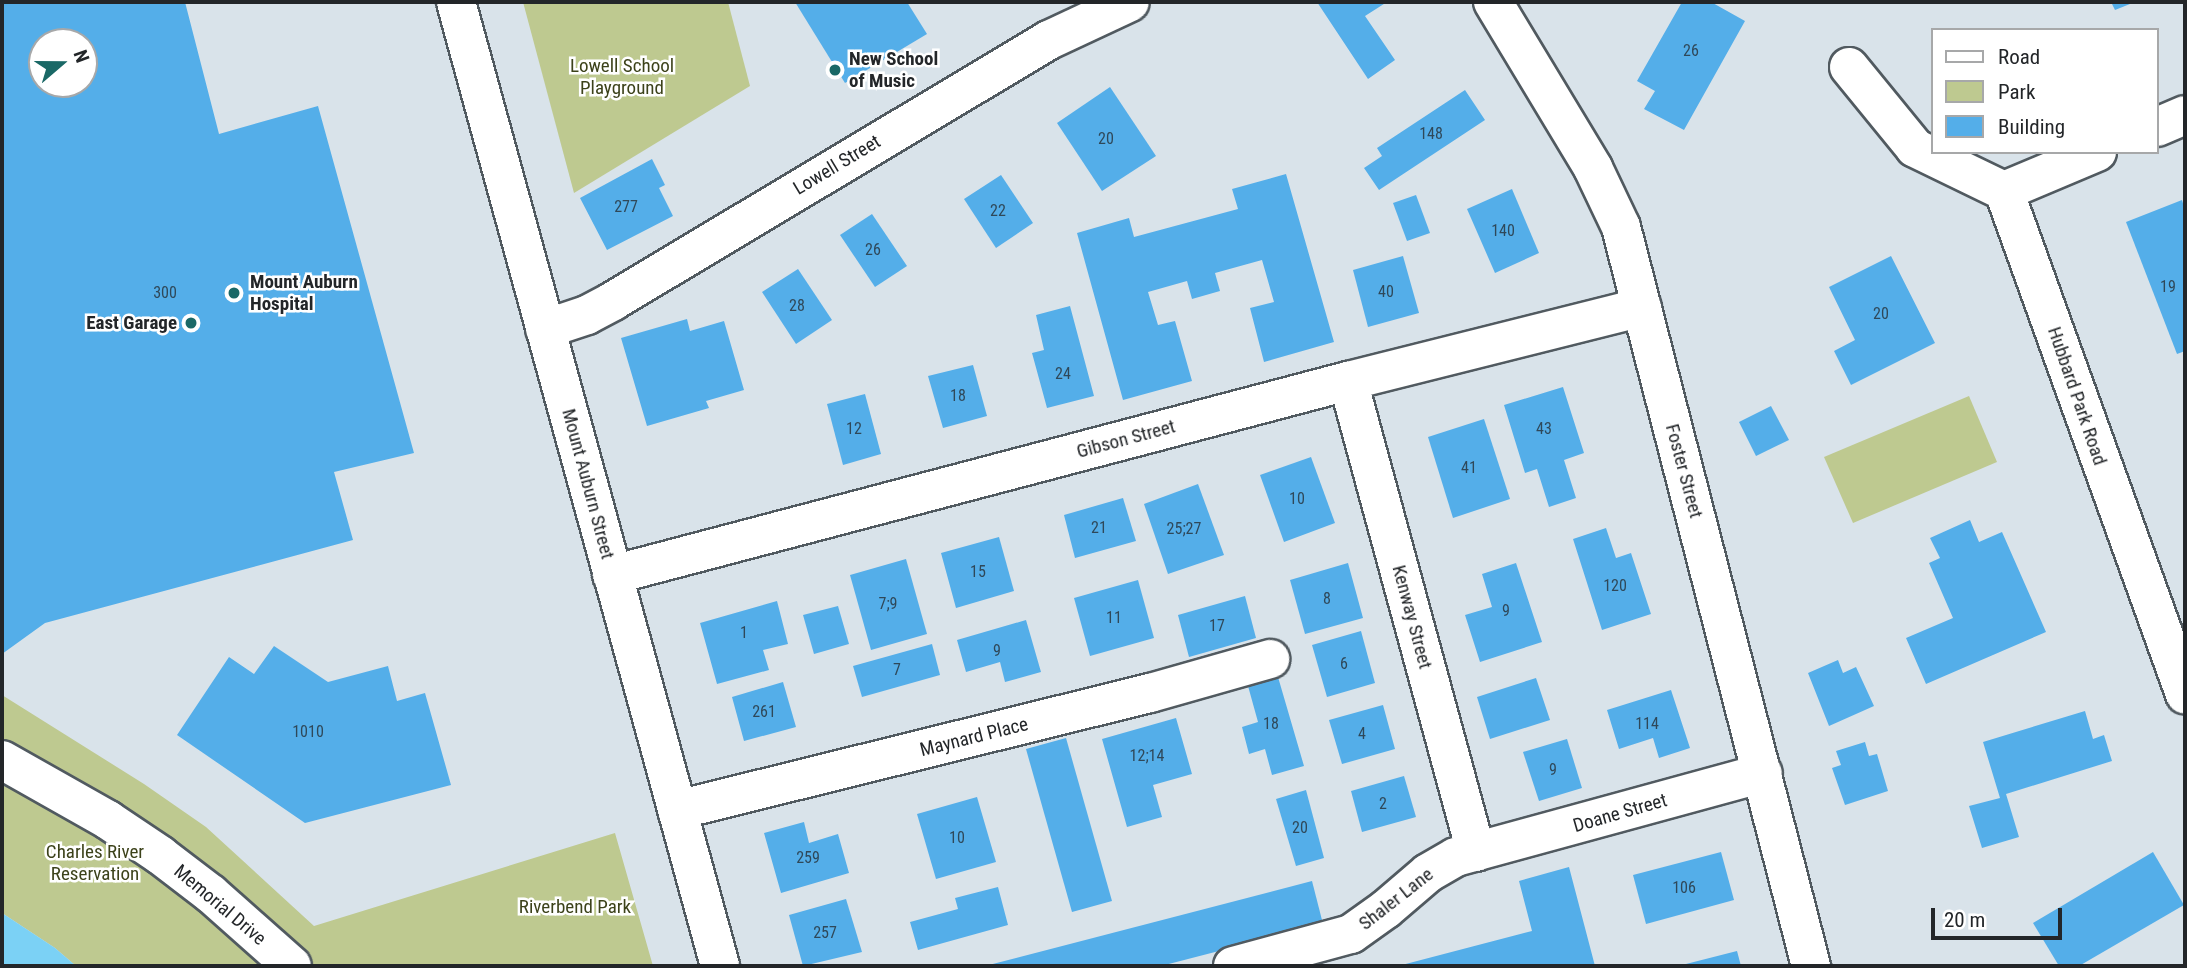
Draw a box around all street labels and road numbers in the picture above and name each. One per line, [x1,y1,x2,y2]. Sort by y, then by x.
street label: Lowell Street [789,130,885,200]
street label: Hubbard Park Road [2043,324,2111,468]
street label: Mount Auburn Street [557,406,619,562]
street label: Gibson Street [1074,415,1178,463]
street label: Foster Street [1661,422,1707,520]
street label: Kenway Street [1387,563,1437,671]
street label: Maynard Place [918,713,1030,761]
street label: Doane Street [1570,789,1670,837]
street label: Memorial Drive [169,860,271,950]
street label: Shaler Lane [1354,863,1438,935]

